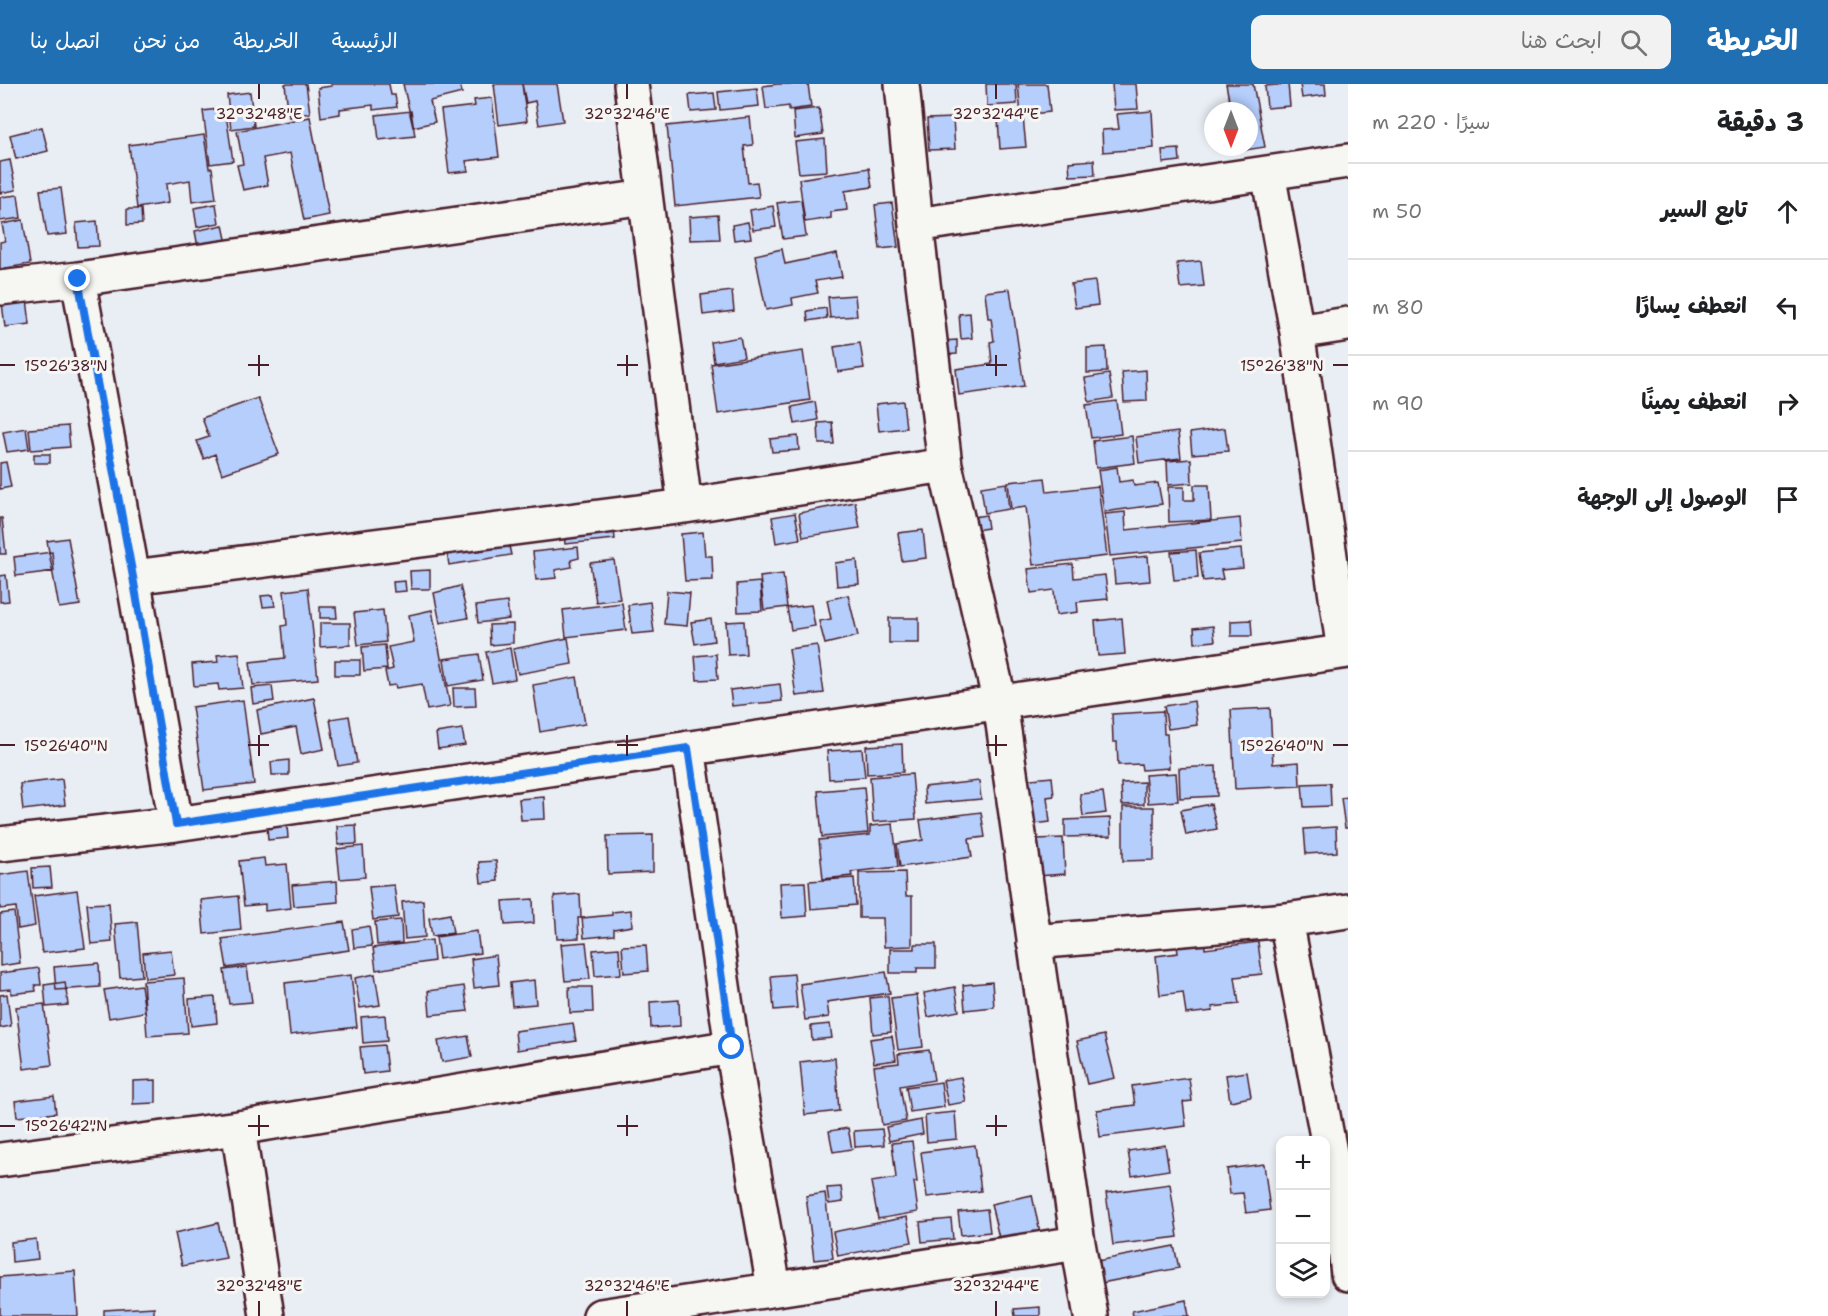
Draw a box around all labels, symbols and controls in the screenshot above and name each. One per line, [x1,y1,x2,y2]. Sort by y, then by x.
search box [1251,15,1671,69]
text: الخريطة [1707,21,1798,59]
text: ابحث هنا [1521,26,1602,55]
icon: search [1617,26,1650,59]
text: اتصل بنا [30,27,100,55]
text: من نحن [133,27,200,55]
text: الخريطة [233,27,299,55]
text: الرئيسية [332,27,398,55]
north arrow [1204,102,1258,156]
text: 32°32'48"E [216,104,302,124]
text: 32°32'46"E [584,104,670,124]
text: 32°32'44"E [953,104,1039,124]
text: 3 دقيقة [1717,104,1804,139]
text: سيرًا · 220 m [1372,109,1490,135]
text: تابع السير [1661,195,1747,224]
icon: ahead [1771,195,1804,228]
text: 50 m [1372,198,1422,224]
route end [64,265,90,291]
text: انعطف يسارًا [1635,291,1747,320]
icon: left [1771,291,1804,324]
text: 80 m [1372,294,1424,320]
text: 15°26'38"N [24,356,108,376]
text: 15°26'38"N [1240,356,1324,376]
text: انعطف يمينًا [1641,387,1747,416]
icon: right [1771,387,1804,420]
text: 90 m [1372,390,1424,416]
text: الوصول إلى الوجهة [1577,483,1747,512]
icon: arrive [1771,483,1804,516]
text: 15°26'40"N [24,736,108,756]
text: 15°26'40"N [1240,736,1324,756]
route start [718,1033,744,1059]
text: 15°26'42"N [25,1116,107,1136]
map controls [1276,1136,1330,1298]
button: + [1276,1136,1330,1190]
button: − [1276,1190,1330,1244]
button: layers [1276,1244,1330,1298]
text: 32°32'48"E [216,1276,302,1296]
text: 32°32'46"E [584,1276,670,1296]
text: 32°32'44"E [953,1276,1039,1296]

